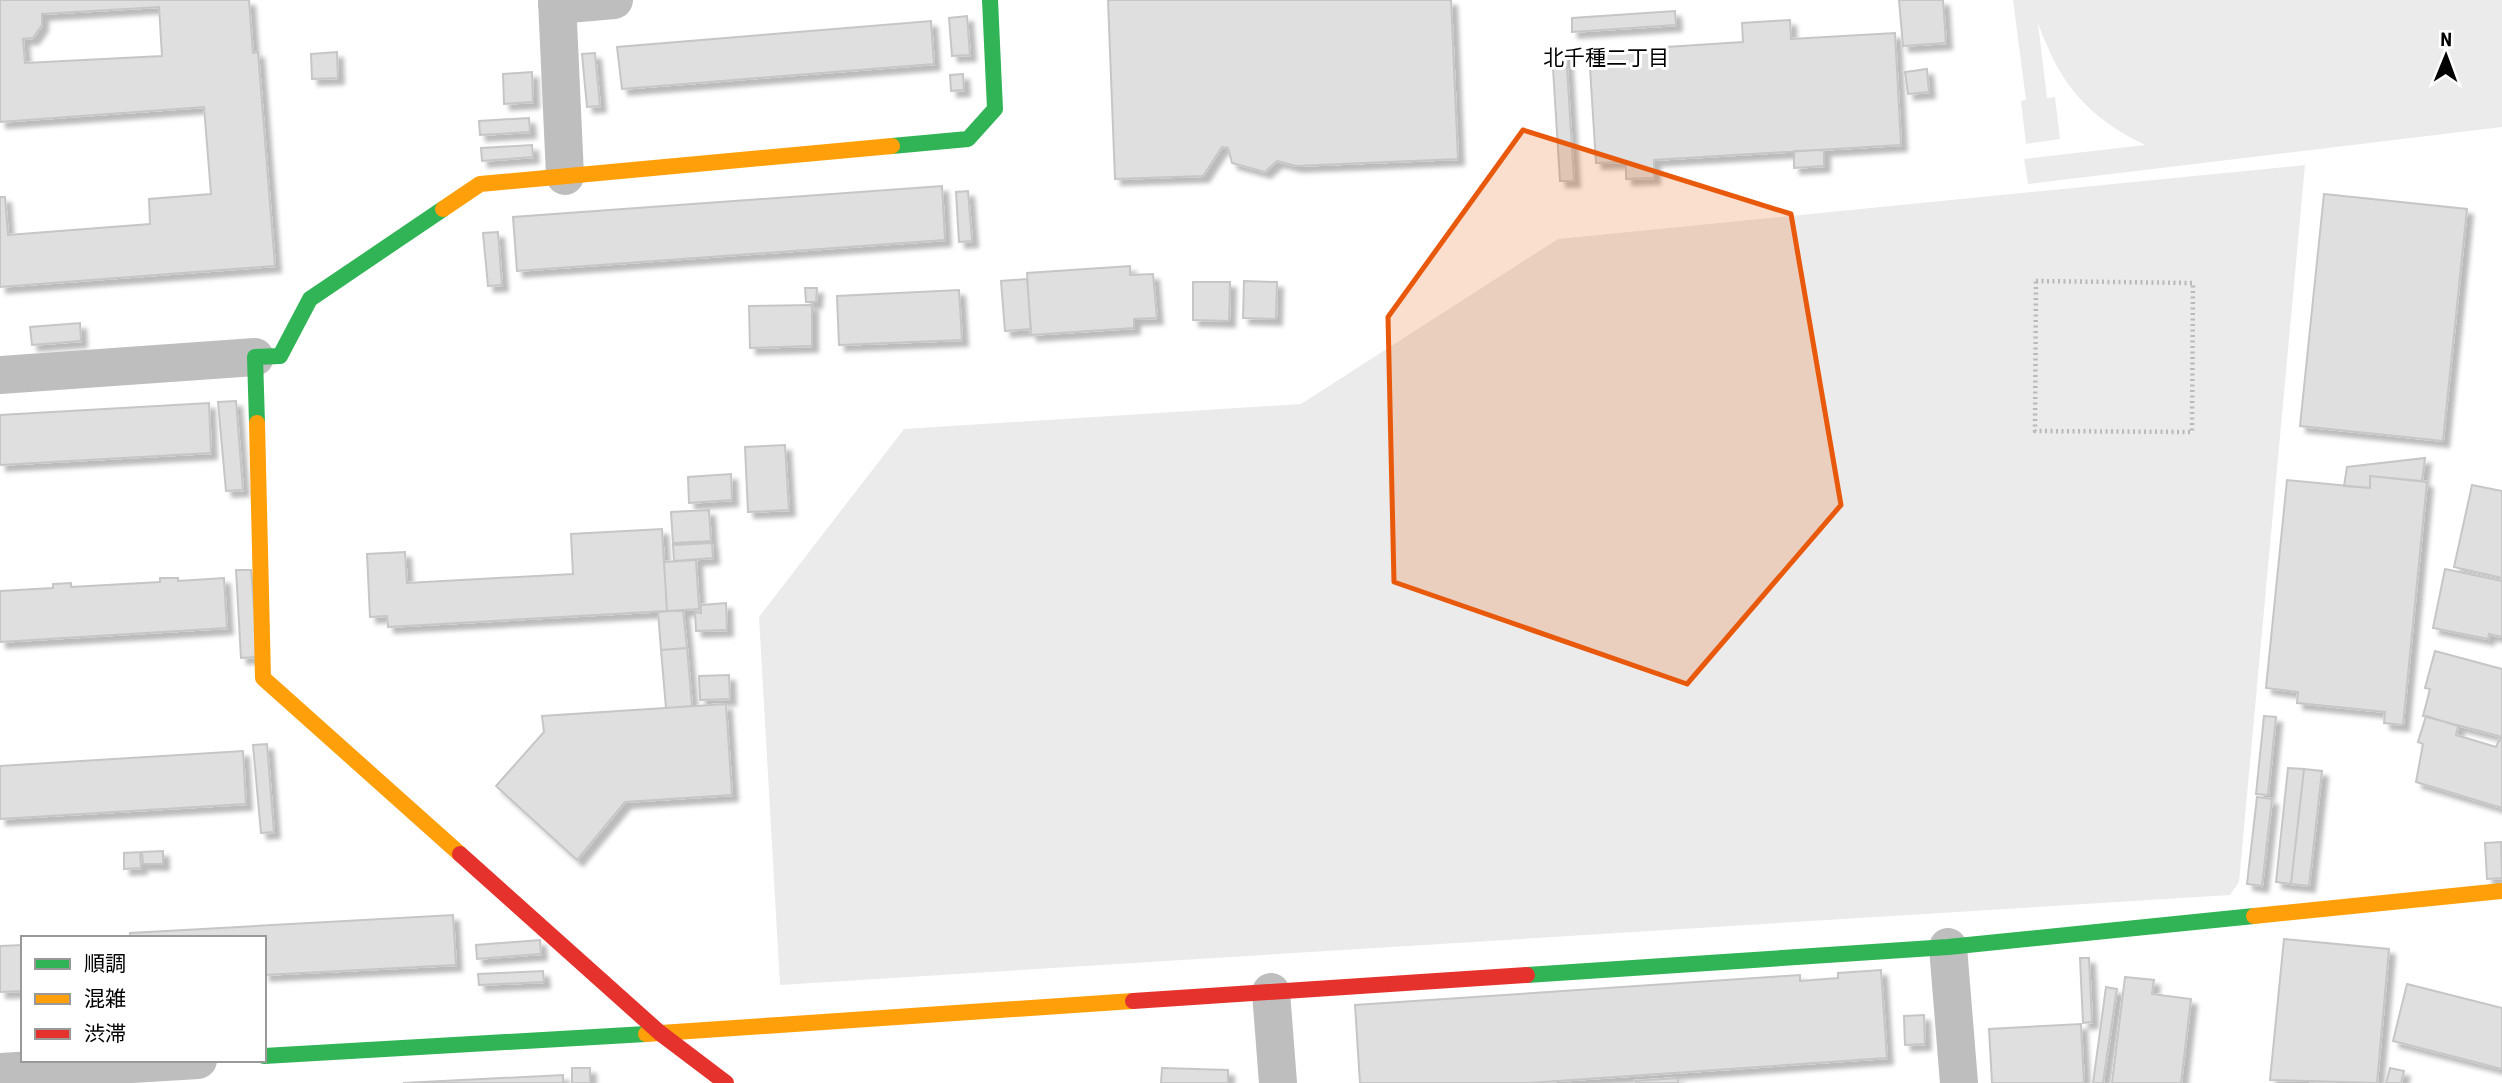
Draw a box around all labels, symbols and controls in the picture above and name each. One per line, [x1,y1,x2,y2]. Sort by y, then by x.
north arrow [2411,21,2481,91]
text: N [2440,28,2452,51]
district label: 北千種二丁目 [1543,46,1669,70]
legend [21,936,266,1062]
text: 順調 [84,952,126,976]
text: 混雑 [84,987,126,1011]
text: 渋滞 [84,1022,126,1046]

